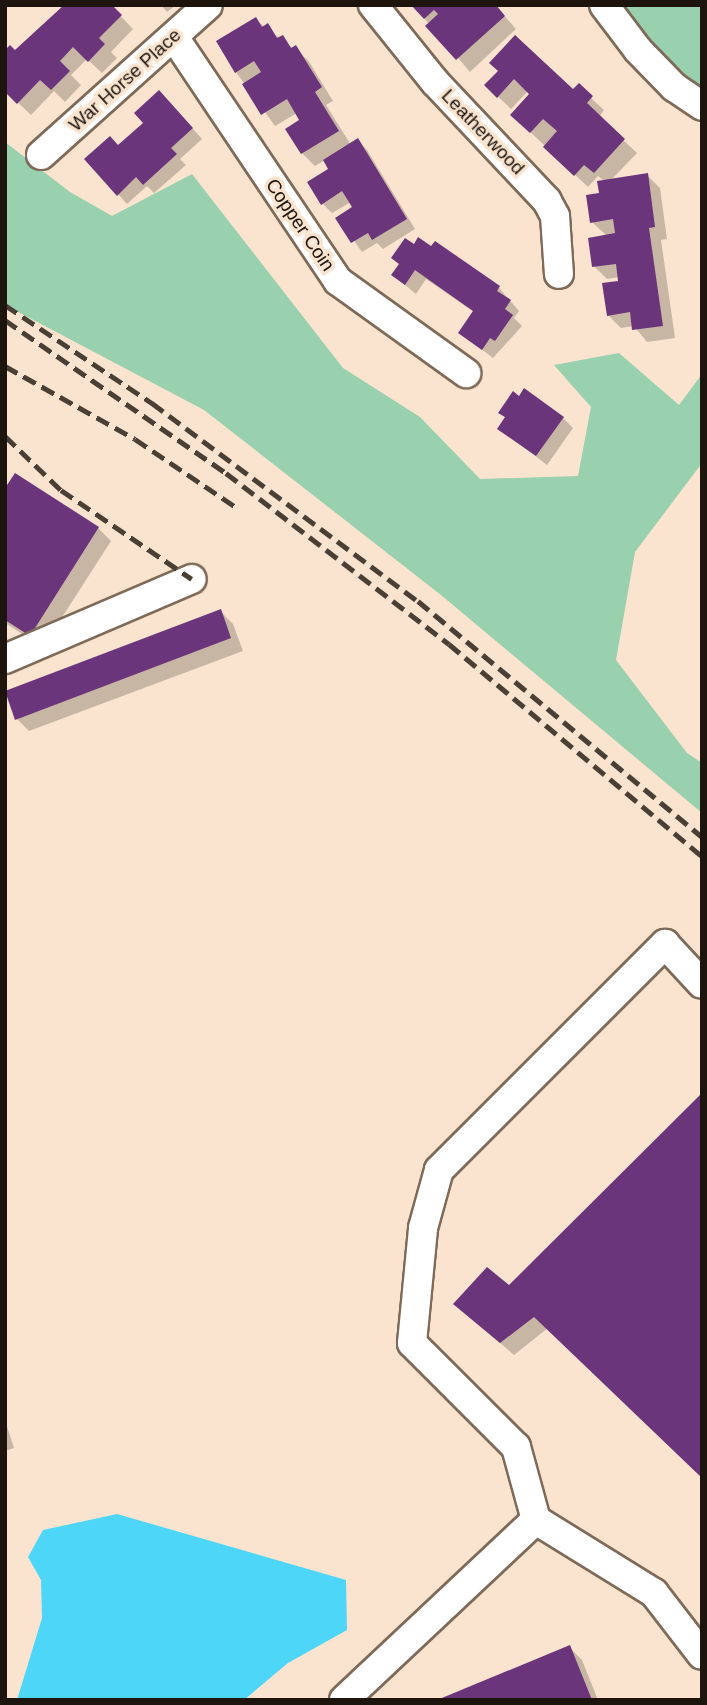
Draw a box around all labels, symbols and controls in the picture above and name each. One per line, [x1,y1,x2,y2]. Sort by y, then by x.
street label: War Horse Place [64,24,186,136]
street label: Leatherwood [437,85,529,179]
street label: Copper Coin [261,174,339,276]

